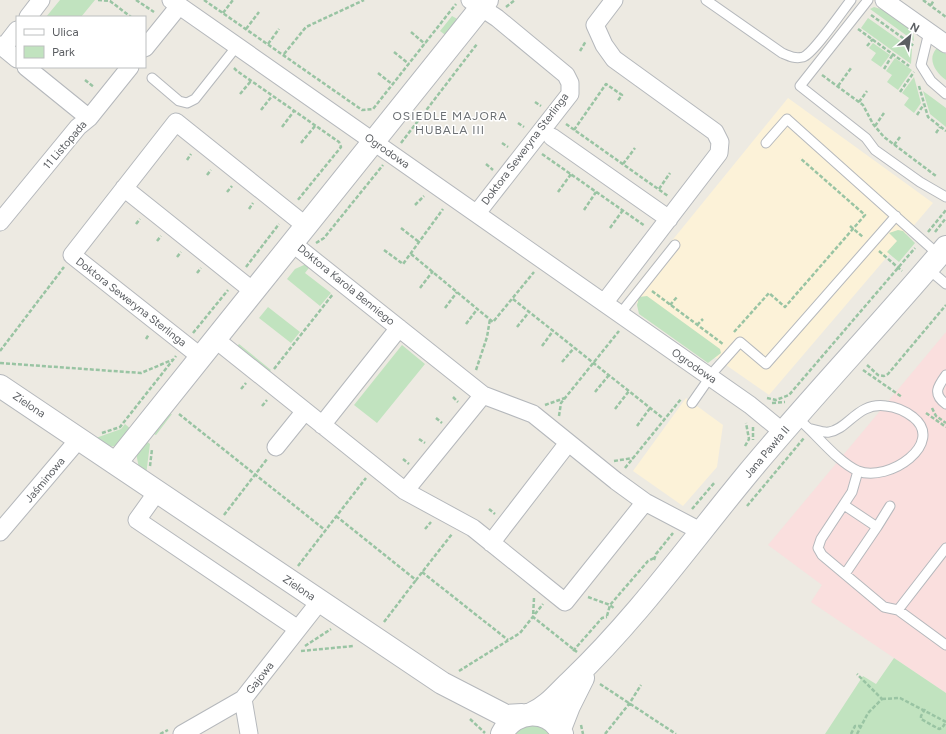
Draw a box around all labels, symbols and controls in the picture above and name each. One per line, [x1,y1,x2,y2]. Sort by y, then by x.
legend [16,16,146,68]
north arrow [890,16,930,56]
text: N [908,20,921,35]
text: Ulica [52,25,79,39]
text: Park [52,45,75,59]
street label: Doktora Seweryna Sterlinga [479,90,571,208]
district label: OSIEDLE MAJORA HUBALA III [392,109,508,137]
street label: 11 Listopada [40,118,90,172]
street label: Ogrodowa [362,131,412,171]
street label: Doktora Karola Benniego [295,242,397,328]
street label: Doktora Seweryna Sterlinga [73,255,189,349]
street label: Ogrodowa [669,346,719,386]
street label: Zielona [10,389,48,421]
street label: Jana Pawła II [742,423,792,481]
street label: Jaśminowa [22,455,68,505]
street label: Zielona [280,572,318,604]
street label: Gajowa [243,659,277,697]

